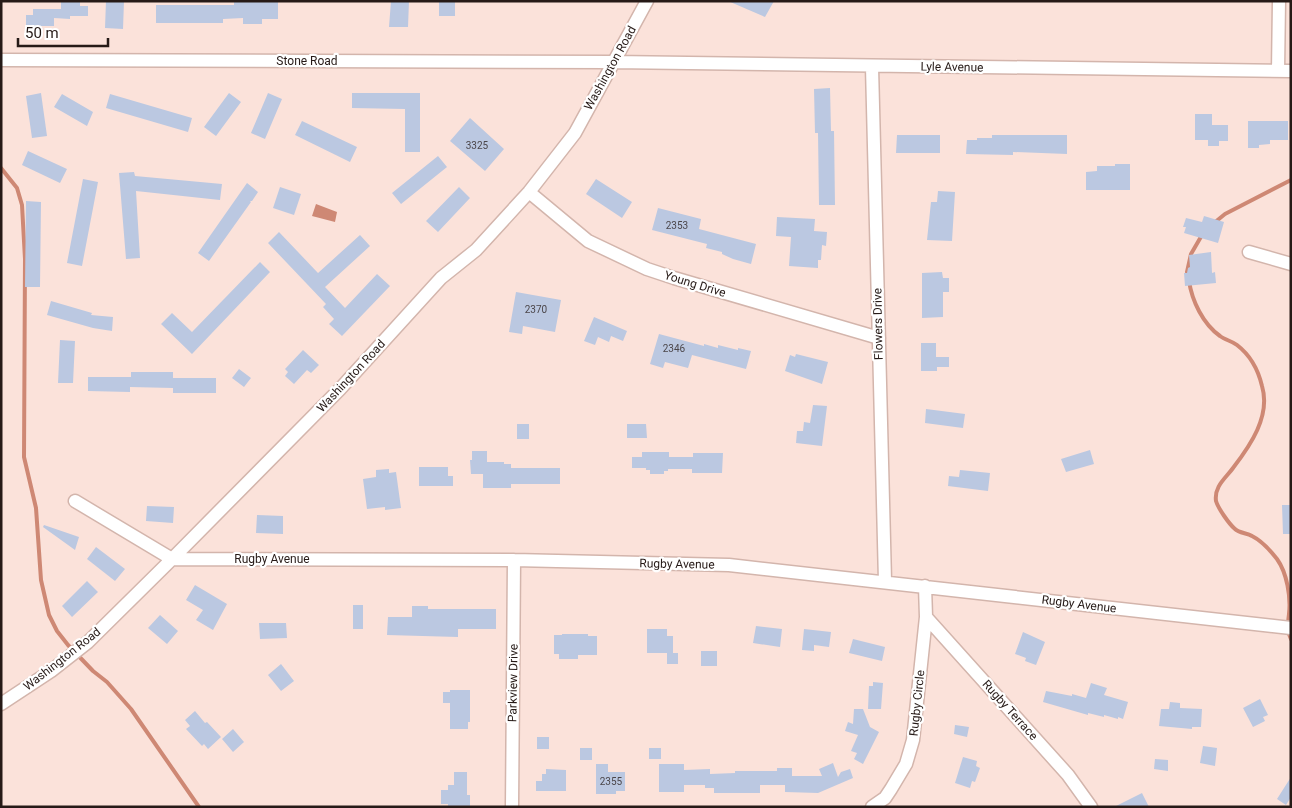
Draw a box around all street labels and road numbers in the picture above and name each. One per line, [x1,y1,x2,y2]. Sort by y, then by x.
street label: Washington Road [581,24,639,112]
street label: Stone Road [276,54,338,68]
street label: Lyle Avenue [920,59,984,75]
street label: Young Drive [663,268,727,300]
street label: Flowers Drive [870,288,886,360]
street label: Washington Road [314,337,388,415]
street label: Rugby Avenue [234,552,310,566]
street label: Rugby Avenue [639,556,715,572]
street label: Rugby Avenue [1041,592,1117,616]
street label: Washington Road [21,625,103,693]
street label: Parkview Drive [505,644,521,722]
street label: Rugby Circle [907,669,927,737]
street label: Rugby Terrace [979,677,1041,743]

